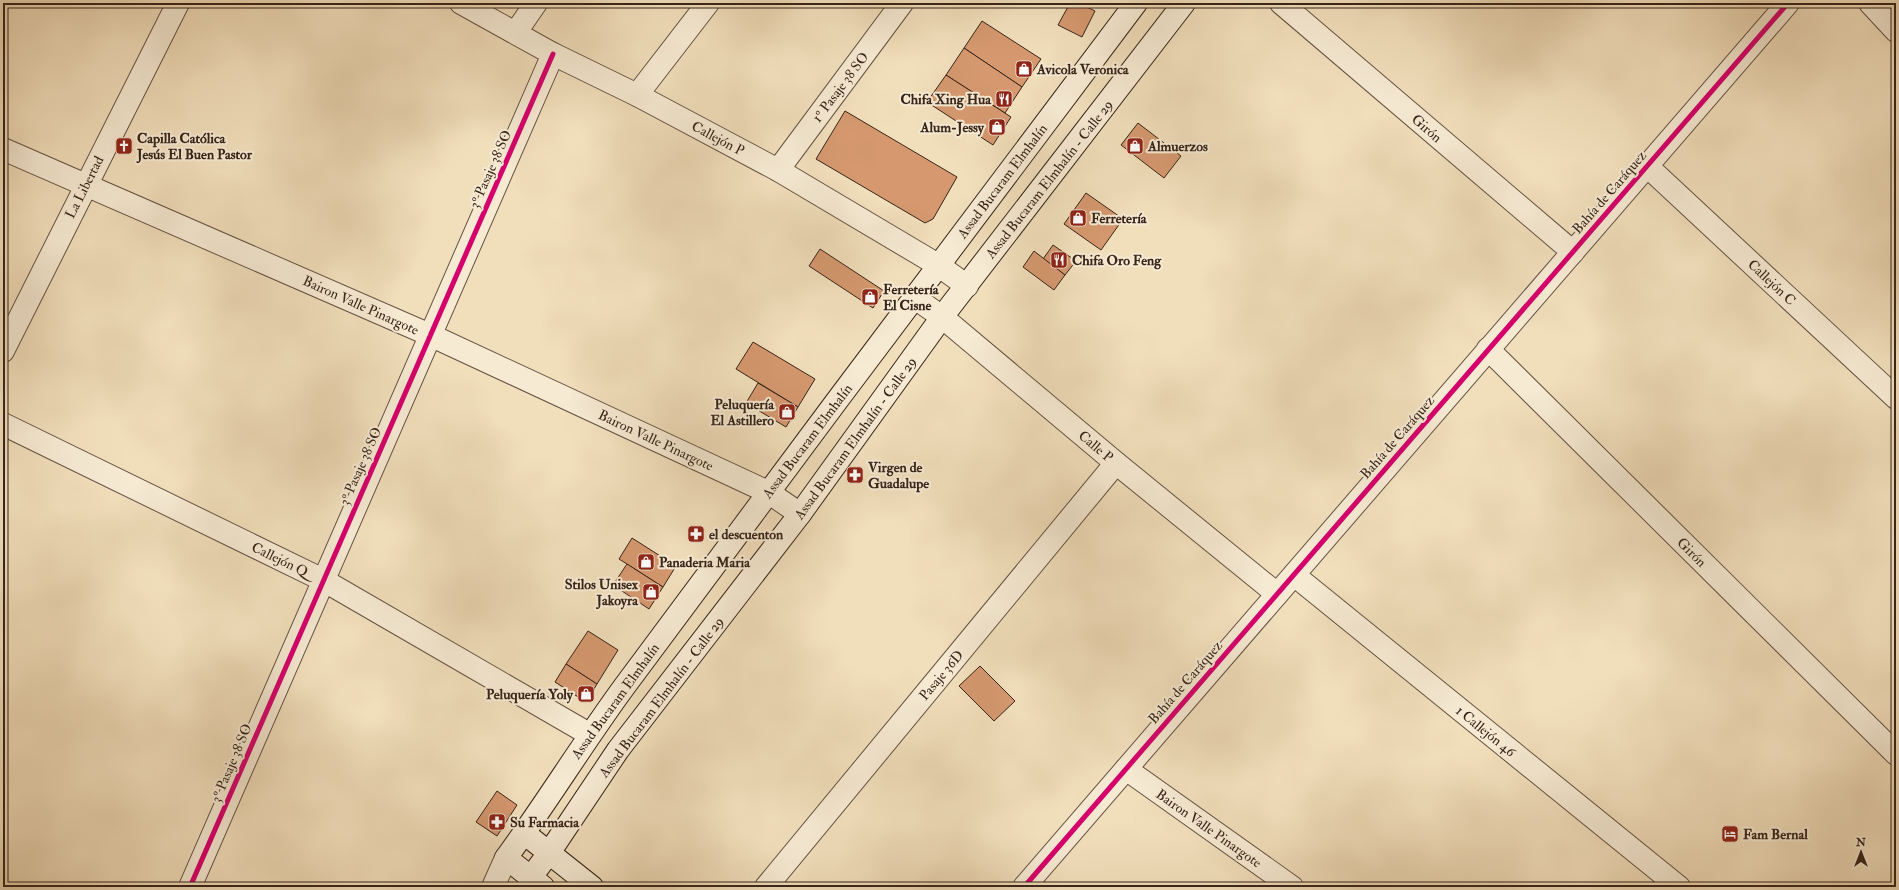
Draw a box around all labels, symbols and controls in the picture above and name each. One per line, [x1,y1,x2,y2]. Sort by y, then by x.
street label: 1º Pasaje 38 SO [809,49,872,126]
shop icon: Avicola Veronica [1014,59,1034,79]
place label: Avicola Veronica [1036,61,1130,78]
restaurant icon: Chifa Xing Hua [994,89,1014,109]
place label: Chifa Xing Hua [900,91,992,109]
street label: Assad Bucaram Elmhalín - Calle 29 [982,96,1116,262]
street label: Girón [1408,111,1445,146]
street label: Callejón P [688,117,747,159]
shop icon: Alum-Jessy [987,117,1007,137]
place label: Alum-Jessy [920,119,985,137]
street label: Assad Bucaram Elmhalín [954,120,1050,242]
street label: 3º Pasaje 38 SO [466,127,515,211]
place label: Capilla Católica Jesús El Buen Pastor [136,130,253,164]
church icon: Capilla Católica Jesús El Buen Pastor [114,136,134,156]
shop icon: Almuerzos [1125,136,1145,156]
place label: Almuerzos [1147,138,1208,155]
street label: Bahía de Caráquez [1569,147,1650,237]
street label: La Libertad [61,153,107,221]
shop icon: Ferretería [1068,208,1088,228]
place label: Ferretería [1091,210,1148,227]
restaurant icon: Chifa Oro Feng [1049,250,1069,270]
place label: Chifa Oro Feng [1072,252,1162,270]
street label: Callejón C [1744,256,1799,309]
street label: Bairon Valle Pinargote [300,272,422,339]
place label: Ferretería El Cisne [883,281,940,314]
shop icon: Ferretería El Cisne [860,287,880,307]
street label: Assad Bucaram Elmhalín - Calle 29 [790,353,920,523]
street label: Assad Bucaram Elmhalín [759,380,855,502]
street label: Bahía de Caráquez [1357,392,1438,482]
place label: Peluquería El Astillero [711,396,775,429]
shop icon: Peluquería El Astillero [777,402,797,422]
street label: Bairon Valle Pinargote [595,406,716,475]
street label: 3º Pasaje 38 SO [336,424,385,508]
street label: Calle P [1075,427,1116,466]
place label: Virgen de Guadalupe [867,459,929,493]
pharmacy icon: Virgen de Guadalupe [845,465,865,485]
pharmacy icon: el descuenton [686,524,706,544]
place label: el descuenton [709,526,784,543]
street label: Girón [1673,534,1710,571]
street label: Callejón Q [249,538,319,584]
shop icon: Panaderia Maria [636,552,656,572]
place label: Panaderia Maria [659,554,751,571]
place label: Stilos Unisex Jakoyra [565,576,639,610]
shop icon: Stilos Unisex Jakoyra [641,582,661,602]
street label: Assad Bucaram Elmhalín - Calle 29 [595,613,727,781]
street label: Bahía de Caráquez [1145,637,1226,727]
street label: Assad Bucaram Elmhalín [567,640,663,762]
street label: Pasaje 36D [916,647,967,704]
shop icon: Peluquería Yoly [576,684,596,704]
place label: Peluquería Yoly [486,686,574,704]
street label: 1 Callejón 46 [1453,702,1520,761]
street label: 3º Pasaje 38 SO [207,721,256,805]
street label: Bairon Valle Pinargote [1153,786,1265,871]
pharmacy icon: Su Farmacia [487,812,507,832]
place label: Su Farmacia [510,814,580,831]
hotel icon: Fam Bernal [1720,824,1740,844]
place label: Fam Bernal [1743,826,1808,843]
north arrow [1841,832,1881,872]
text: N [1855,836,1867,849]

